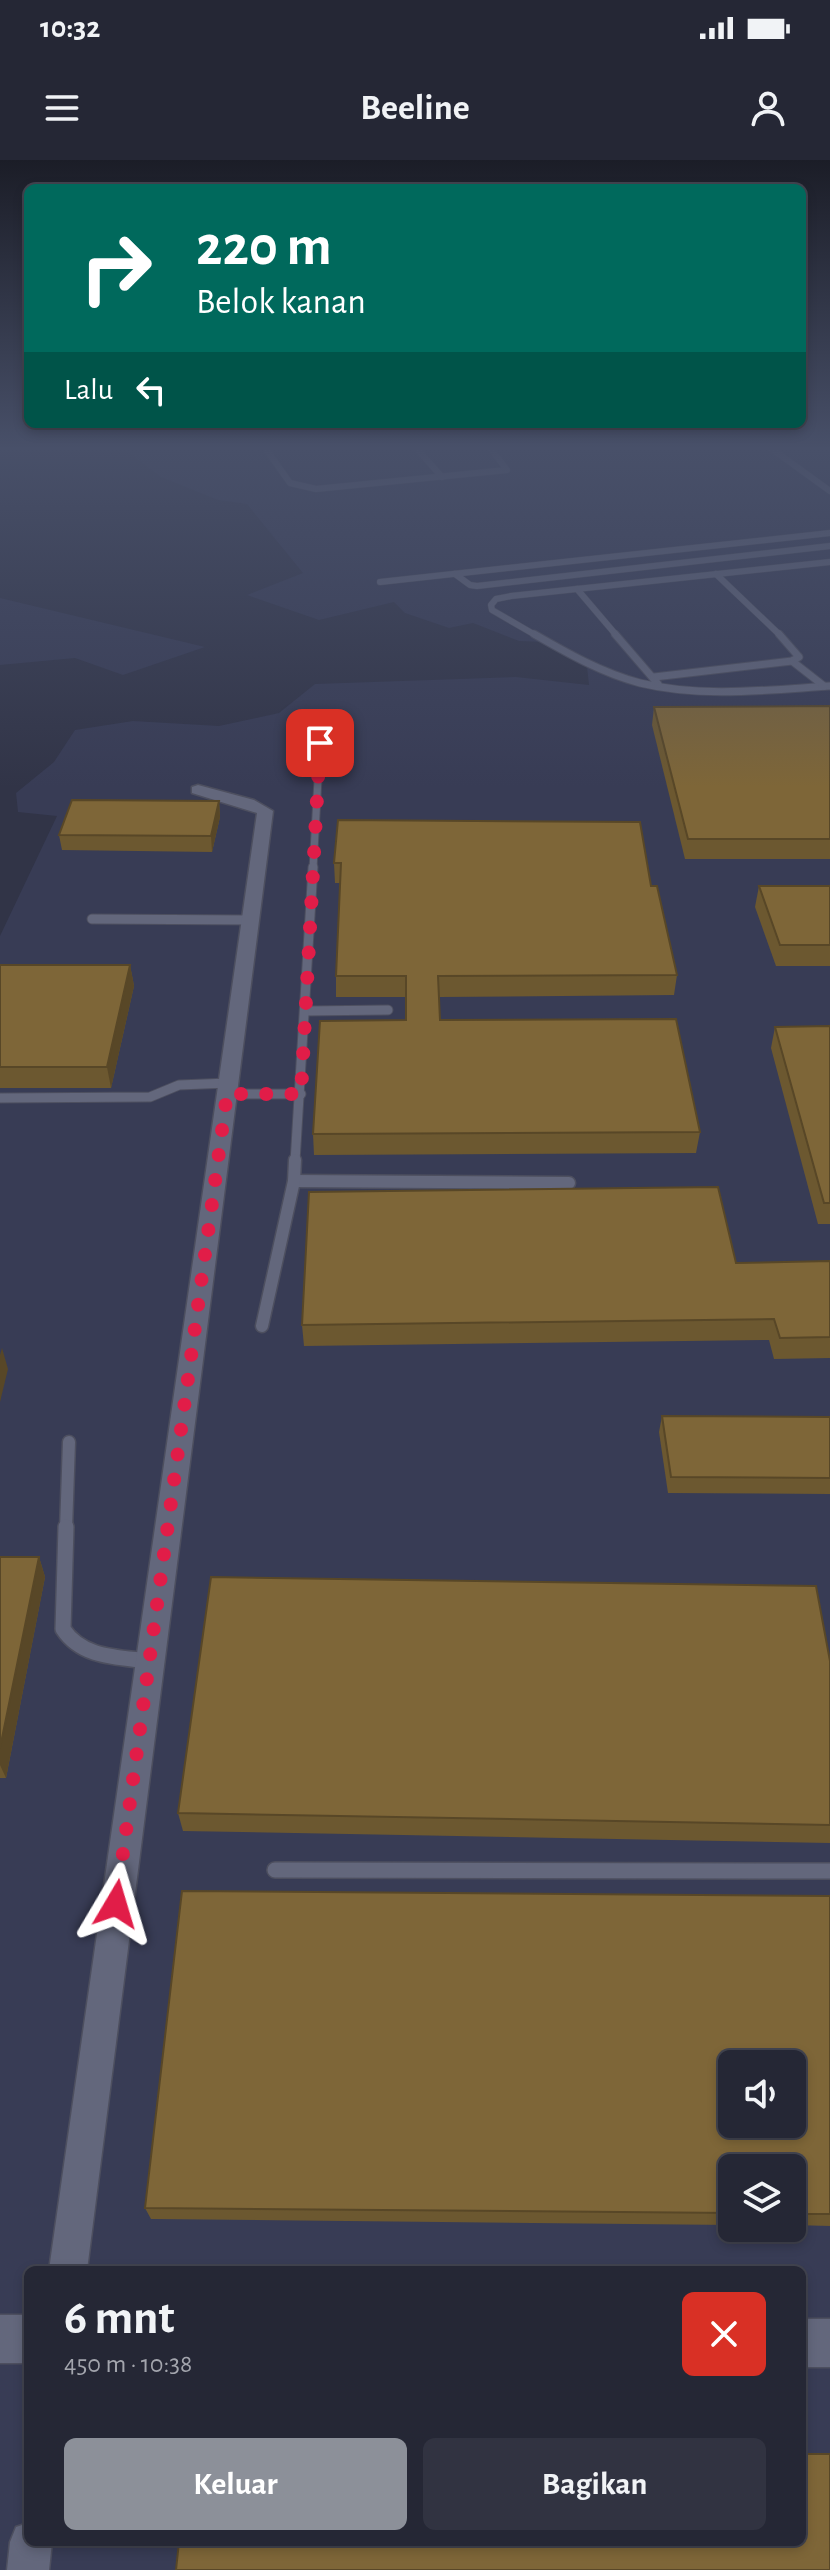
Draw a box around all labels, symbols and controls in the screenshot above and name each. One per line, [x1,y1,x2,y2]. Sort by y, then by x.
text: 10:32 [40,13,100,43]
icon: menu [40,86,84,130]
icon: person [746,86,790,130]
text: Beeline [360,90,470,126]
icon: right [64,216,168,320]
text: 220 m [196,219,332,275]
text: Belok kanan [196,284,366,320]
icon: left [129,368,173,412]
text: Lalu [64,375,113,405]
pin [286,709,354,777]
icon: arrive [298,721,342,765]
position arrow [74,1862,158,1946]
map controls [718,2050,806,2242]
button: sound [718,2050,806,2138]
button: layers [718,2154,806,2242]
button: close [682,2292,766,2376]
text: 6 mnt [64,2295,175,2343]
text: 450 m · 10:38 [64,2351,192,2377]
button: Keluar [64,2438,407,2530]
button: Bagikan [423,2438,766,2530]

